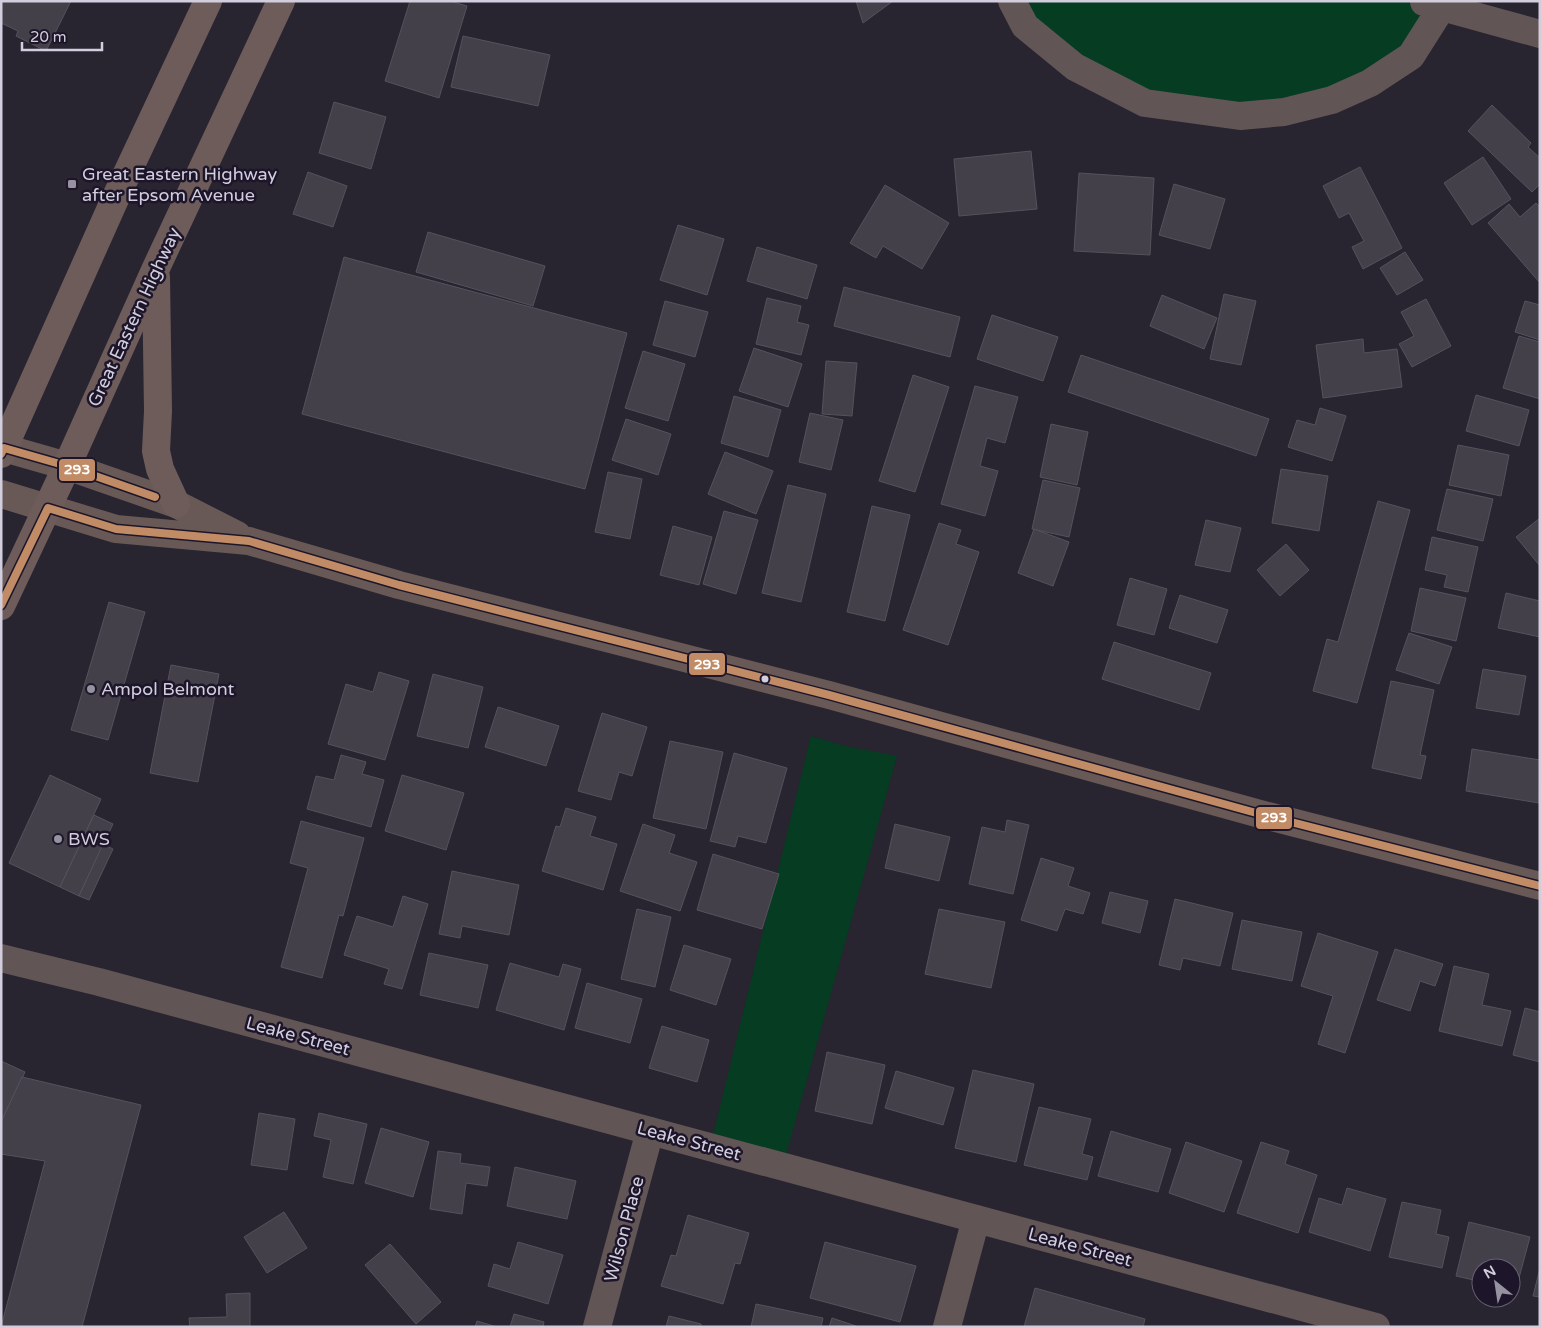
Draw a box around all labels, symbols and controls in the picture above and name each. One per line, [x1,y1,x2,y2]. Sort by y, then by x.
scale bar [22,20,102,52]
text: 20 m [30,28,67,46]
place label: Great Eastern Highway after Epsom Avenue [82,163,278,206]
marker: Great Eastern Highway after Epsom Avenue [66,178,78,190]
street label: Great Eastern Highway [83,224,185,410]
line badge: 293 [58,458,96,482]
text: 293 [64,461,90,478]
line badge: 293 [688,652,726,676]
text: 293 [694,656,720,673]
unlabelled marker [760,674,770,684]
place label: Ampol Belmont [101,678,235,700]
marker: Ampol Belmont [85,683,97,695]
line badge: 293 [1255,806,1293,830]
text: 293 [1261,809,1287,826]
place label: BWS [68,828,110,850]
marker: BWS [52,833,64,845]
street label: Leake Street [244,1012,352,1060]
street label: Leake Street [635,1117,743,1165]
street label: Wilson Place [599,1174,649,1284]
street label: Leake Street [1026,1223,1134,1271]
north arrow [1471,1258,1521,1308]
text: N [1481,1262,1499,1282]

